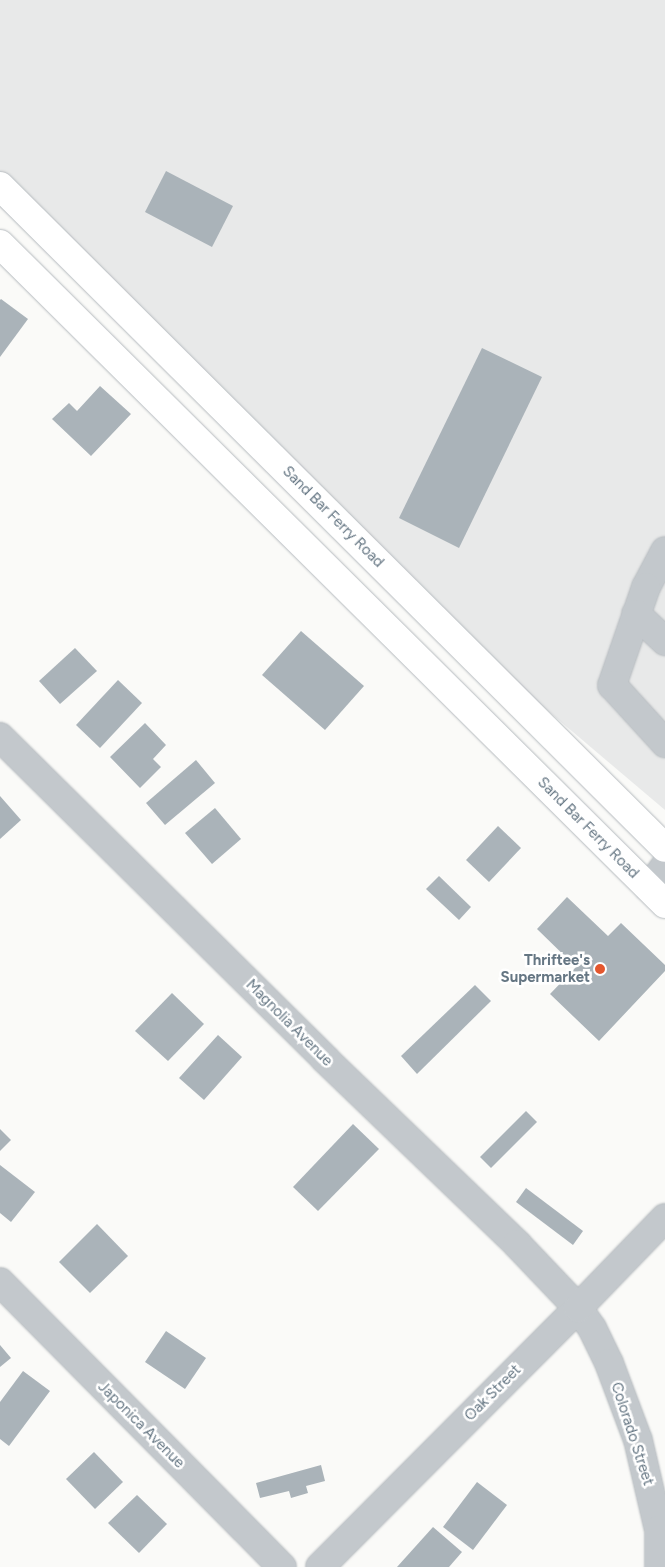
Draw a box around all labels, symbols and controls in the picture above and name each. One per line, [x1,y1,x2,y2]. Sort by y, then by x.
street label: Sand Bar Ferry Road [279,463,387,571]
street label: Sand Bar Ferry Road [534,774,642,882]
place label: Thriftee's Supermarket [501,951,590,986]
marker: Thriftee's Supermarket [594,963,606,975]
street label: Magnolia Avenue [242,976,336,1070]
street label: Oak Street [461,1361,525,1425]
street label: Japonica Avenue [94,1378,188,1472]
street label: Colorado Street [607,1380,657,1488]

